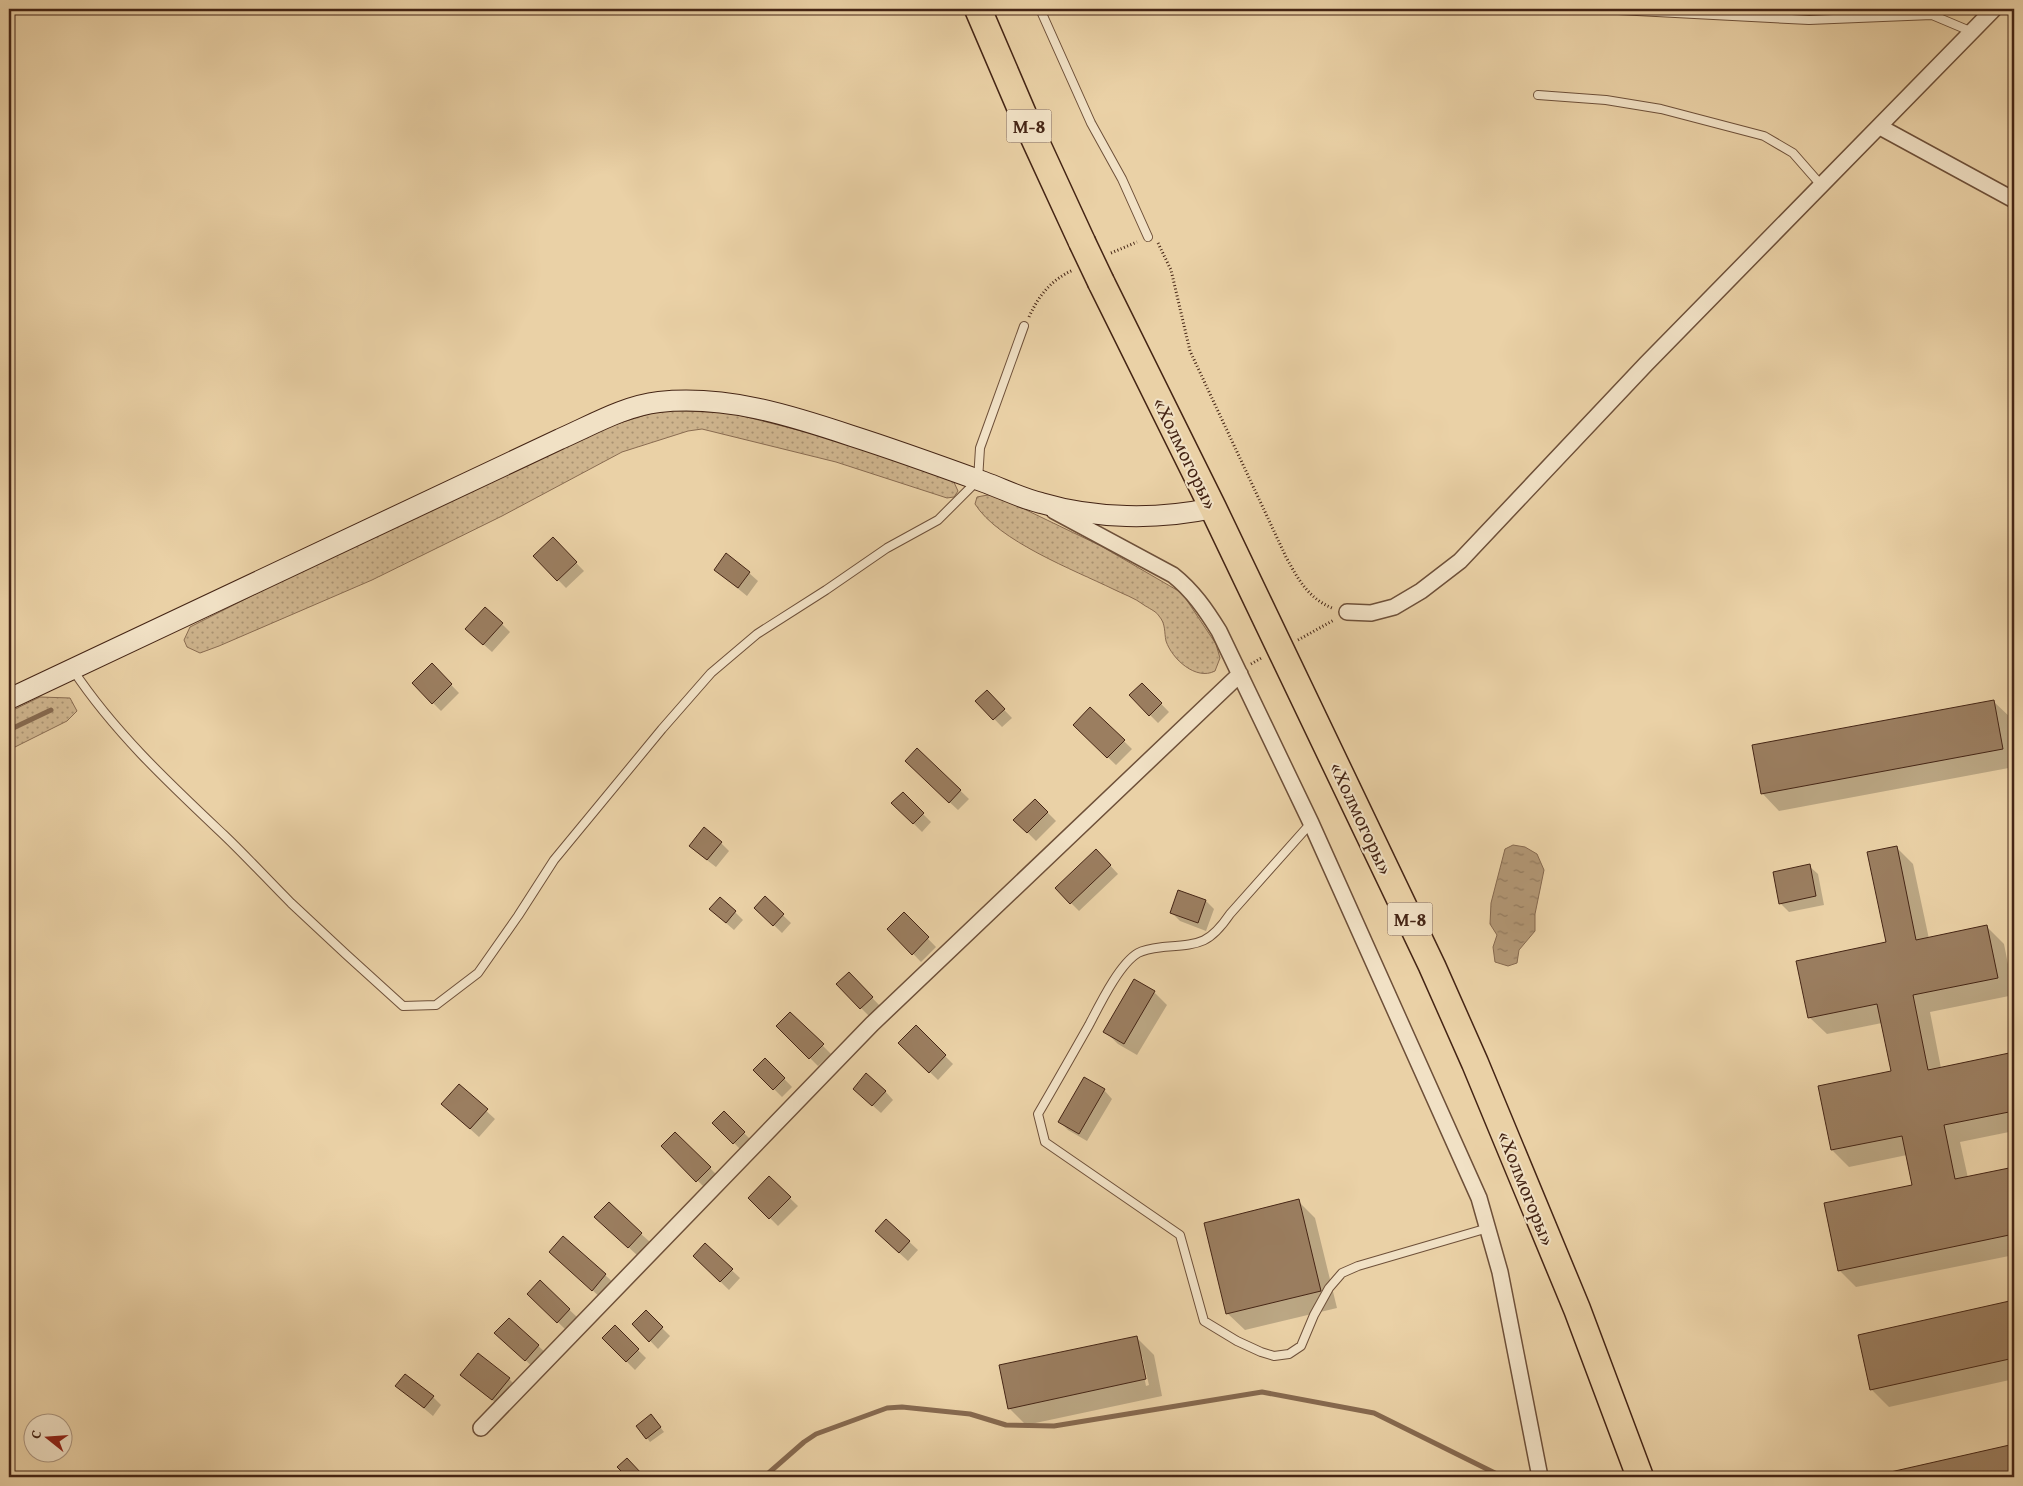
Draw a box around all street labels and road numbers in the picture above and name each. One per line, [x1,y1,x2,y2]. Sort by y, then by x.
road number: М-8 [1006,110,1052,142]
street label: «Холмогоры» [1146,392,1226,514]
street label: «Холмогоры» [1323,757,1401,879]
road number: М-8 [1388,902,1432,936]
street label: «Холмогоры» [1491,1126,1563,1250]

